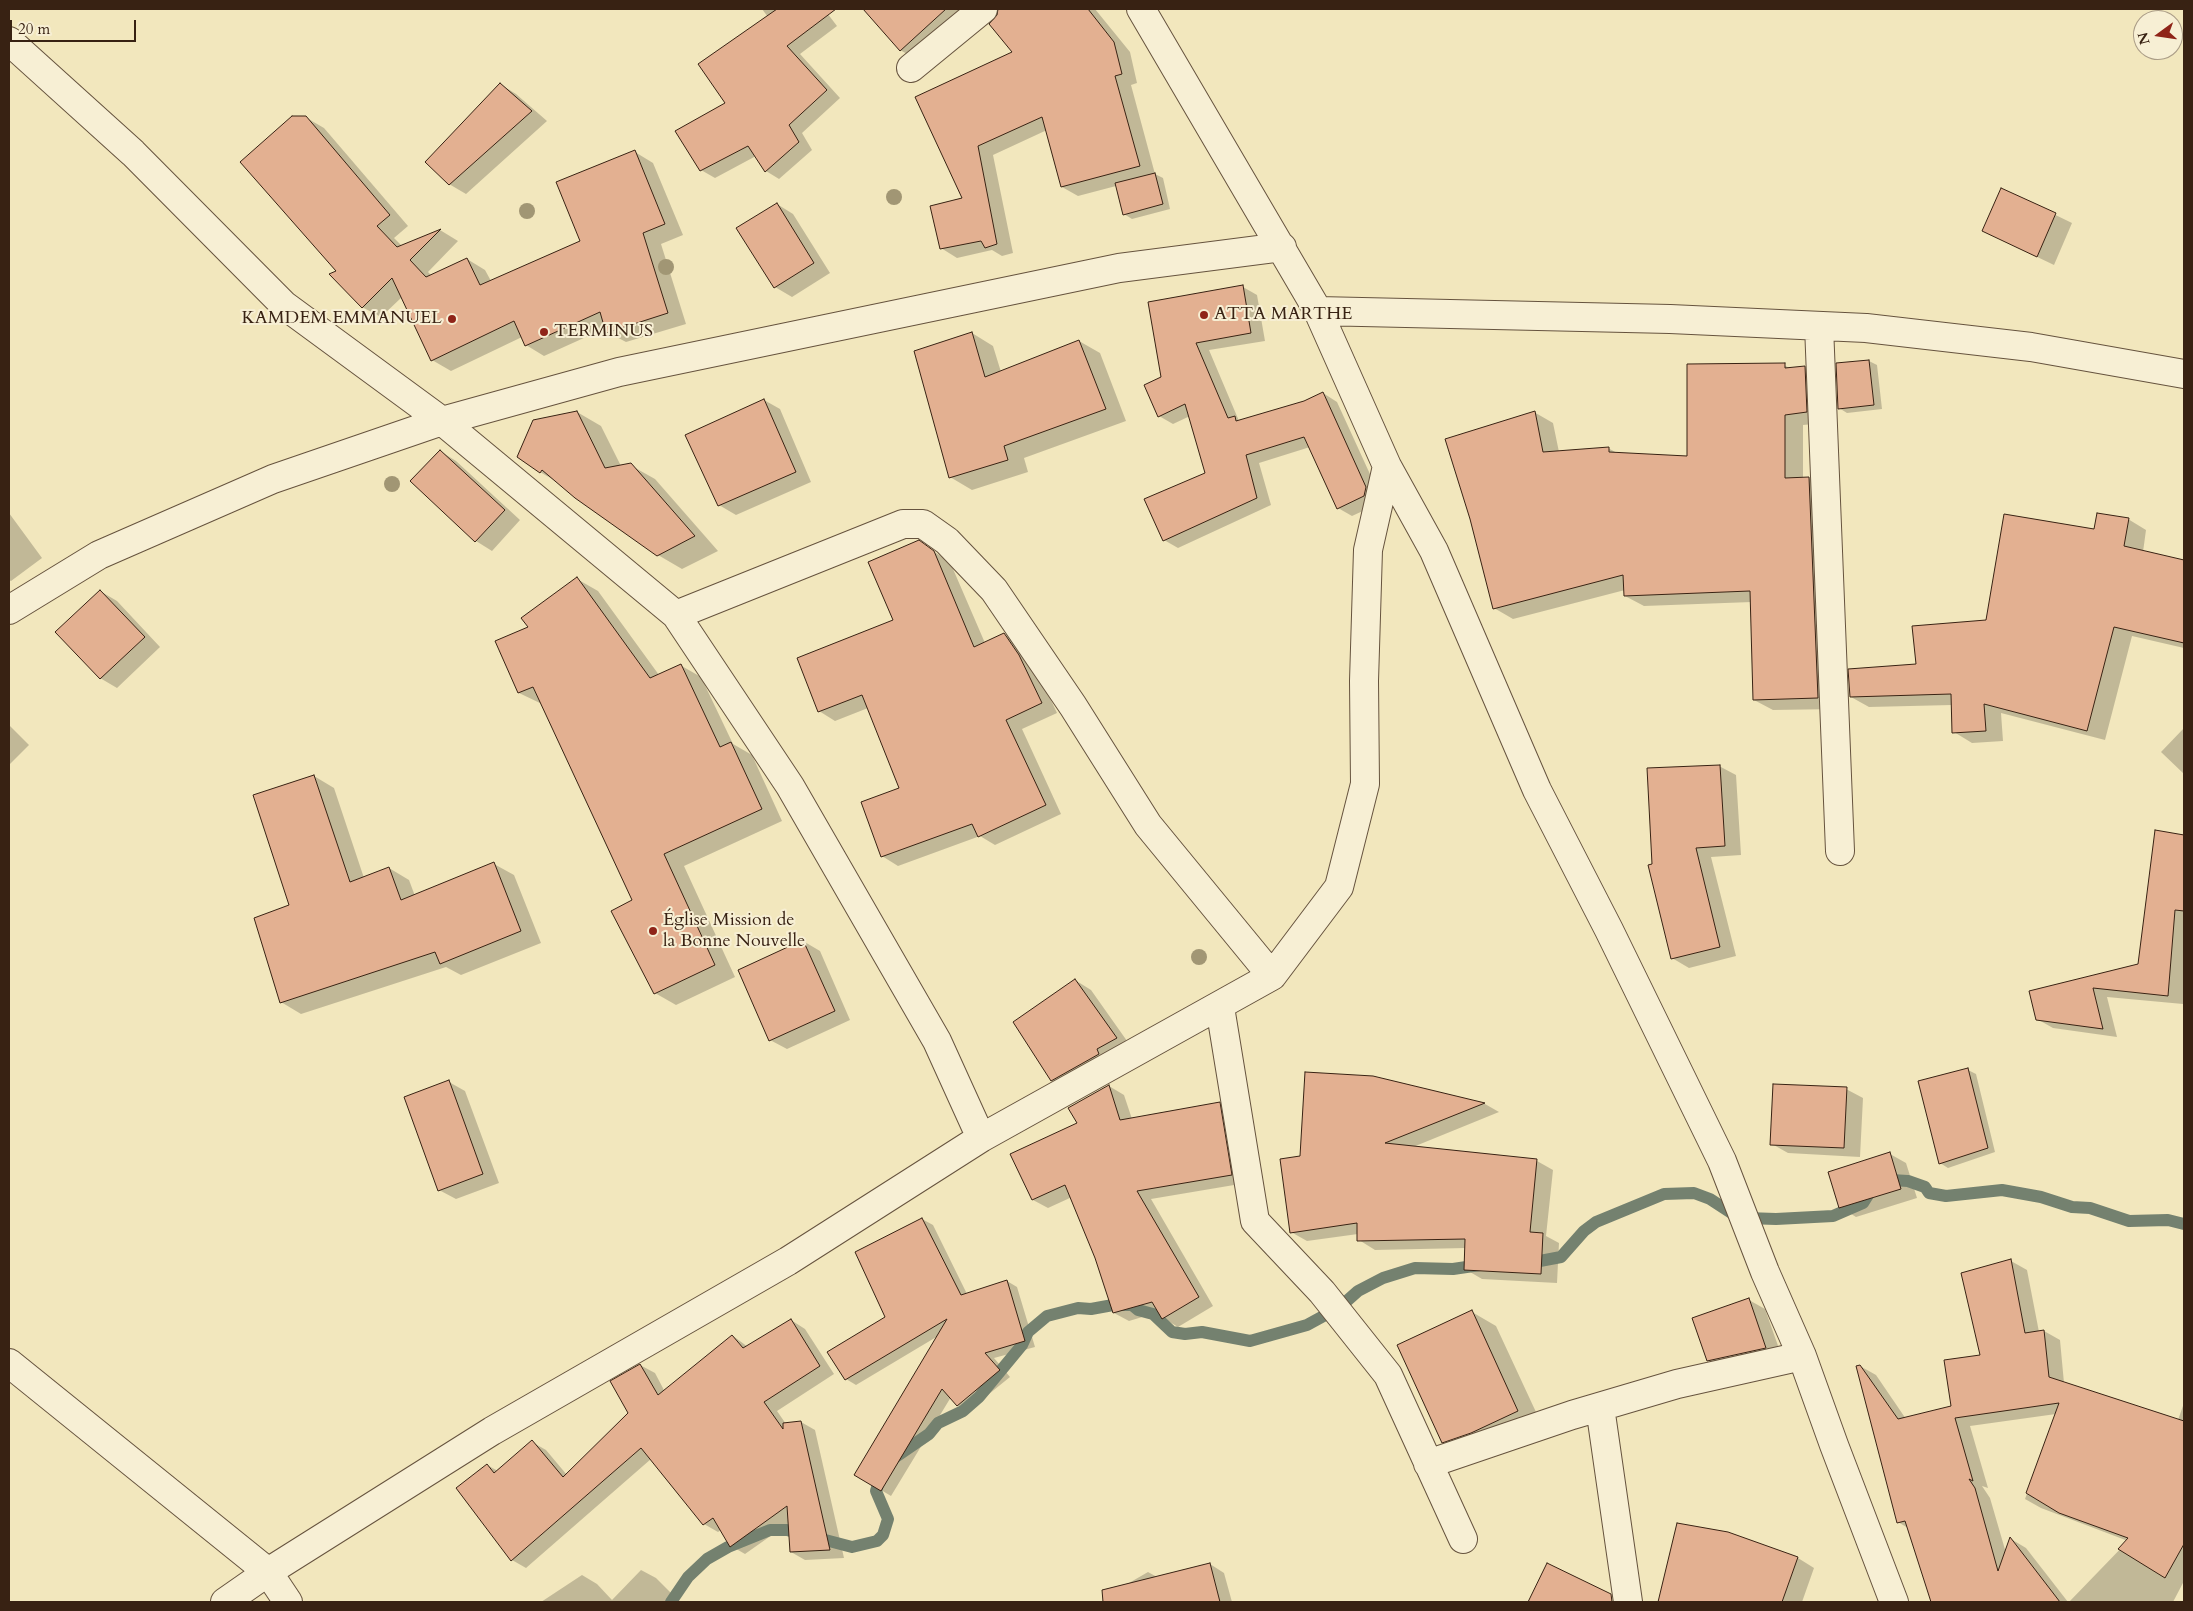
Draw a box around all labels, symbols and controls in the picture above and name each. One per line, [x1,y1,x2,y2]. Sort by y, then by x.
scale bar [12,10,139,42]
north arrow [2133,10,2183,60]
text: 20 m [18,19,50,39]
text: N [2133,30,2155,47]
place label: ATTA MARTHE [1214,304,1352,326]
place label: KAMDEM EMMANUEL [241,308,442,330]
marker: ATTA MARTHE [1198,309,1210,321]
marker: KAMDEM EMMANUEL [446,313,458,325]
place label: TERMINUS [554,321,653,343]
marker: TERMINUS [538,326,550,338]
place label: Église Mission de la Bonne Nouvelle [663,910,805,952]
marker: Église Mission de la Bonne Nouvelle [647,925,659,937]

